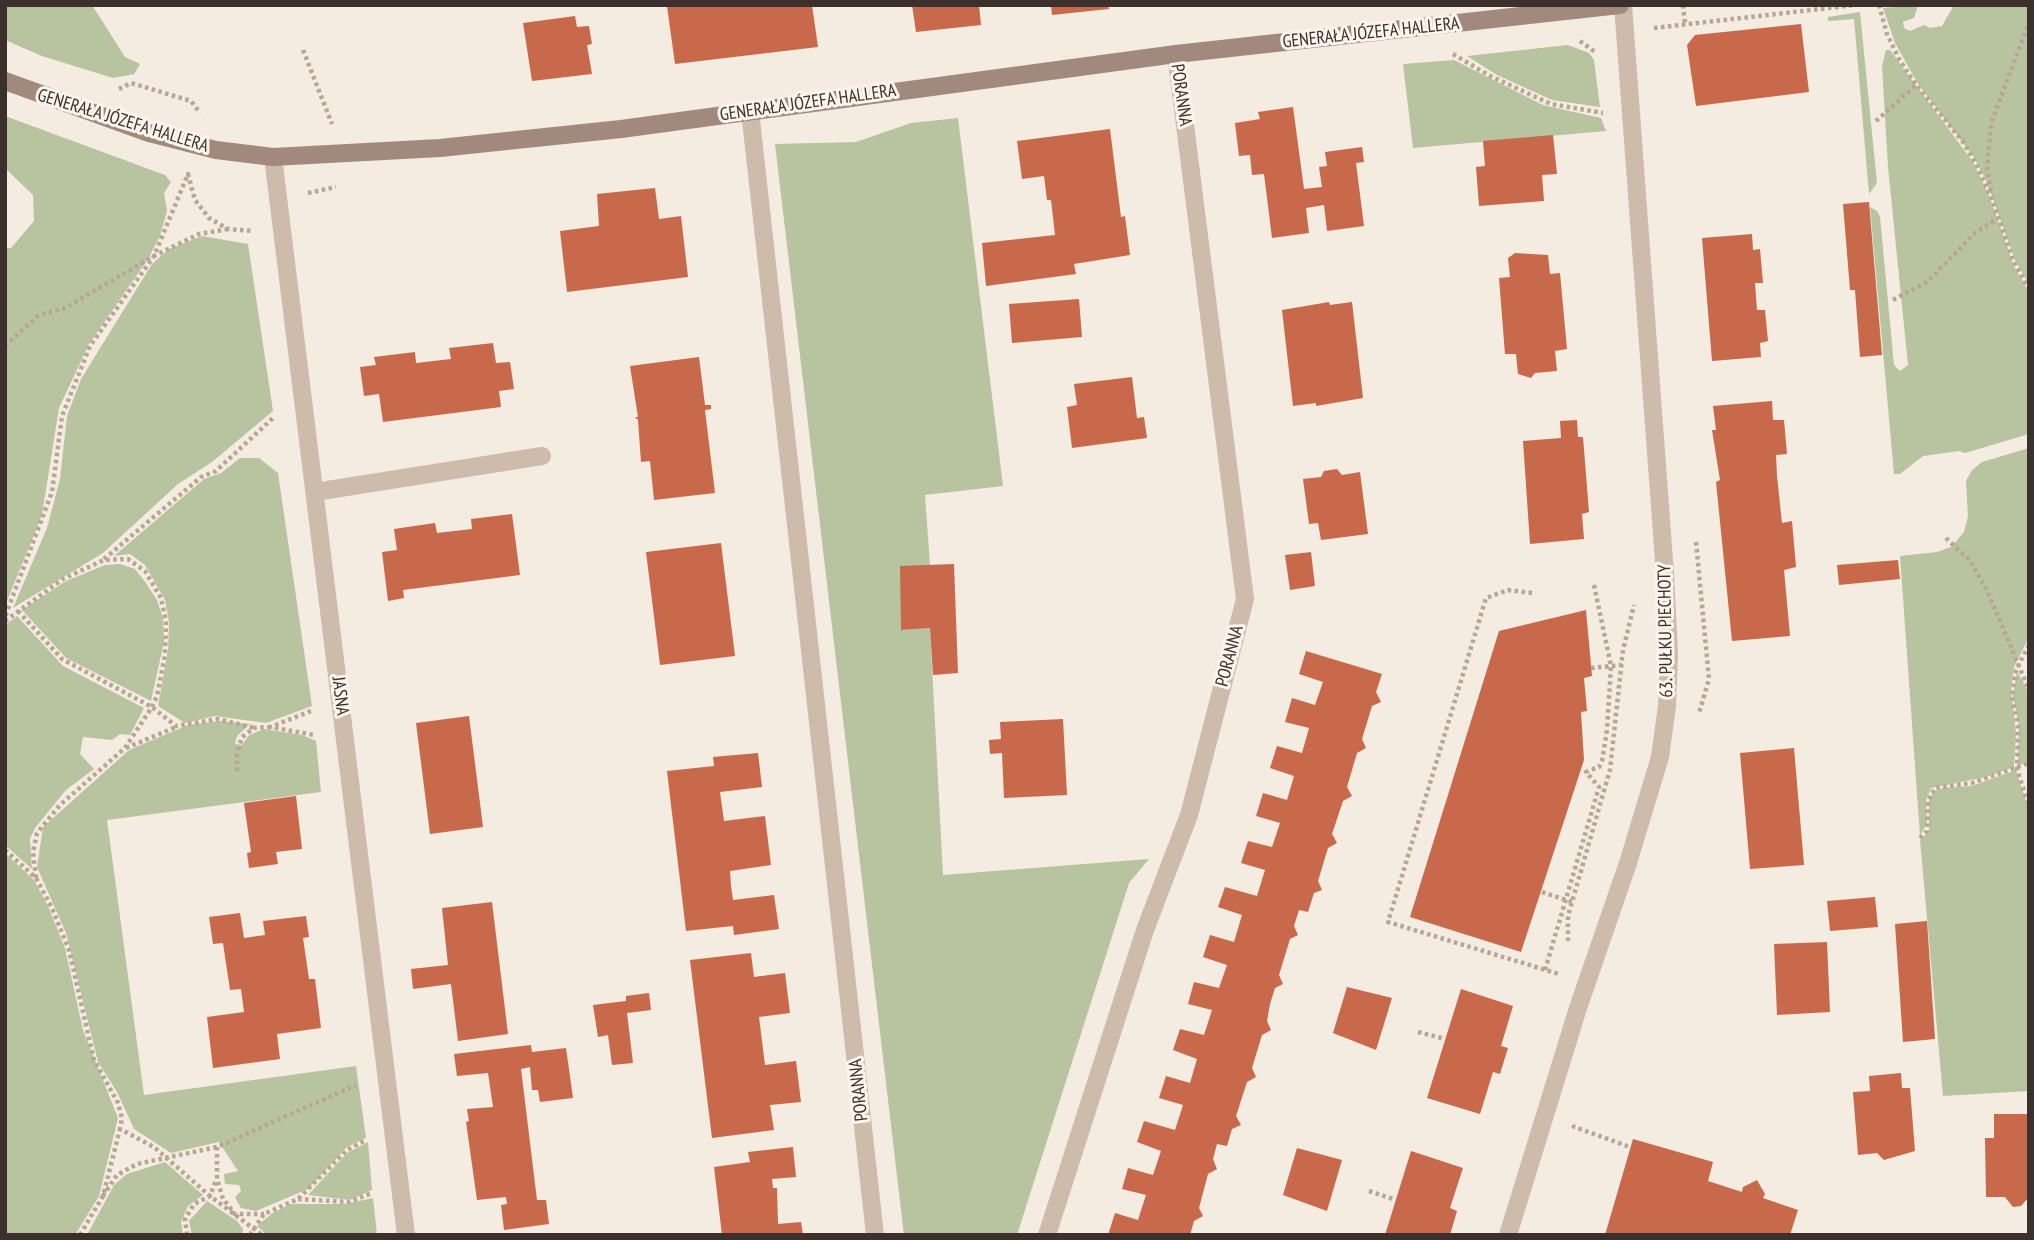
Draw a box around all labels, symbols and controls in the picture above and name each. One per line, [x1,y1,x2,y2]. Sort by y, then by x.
street label: GENERAŁA JÓZEFA HALLERA [1282,13,1460,53]
street label: PORANNA [1166,63,1196,127]
street label: GENERAŁA JÓZEFA HALLERA [719,80,897,126]
street label: GENERAŁA JÓZEFA HALLERA [35,85,211,157]
street label: 63. PUŁKU PIECHOTY [1654,564,1678,698]
street label: PORANNA [1211,623,1249,689]
street label: JASNA [327,675,353,717]
street label: PORANNA [845,1058,873,1122]

